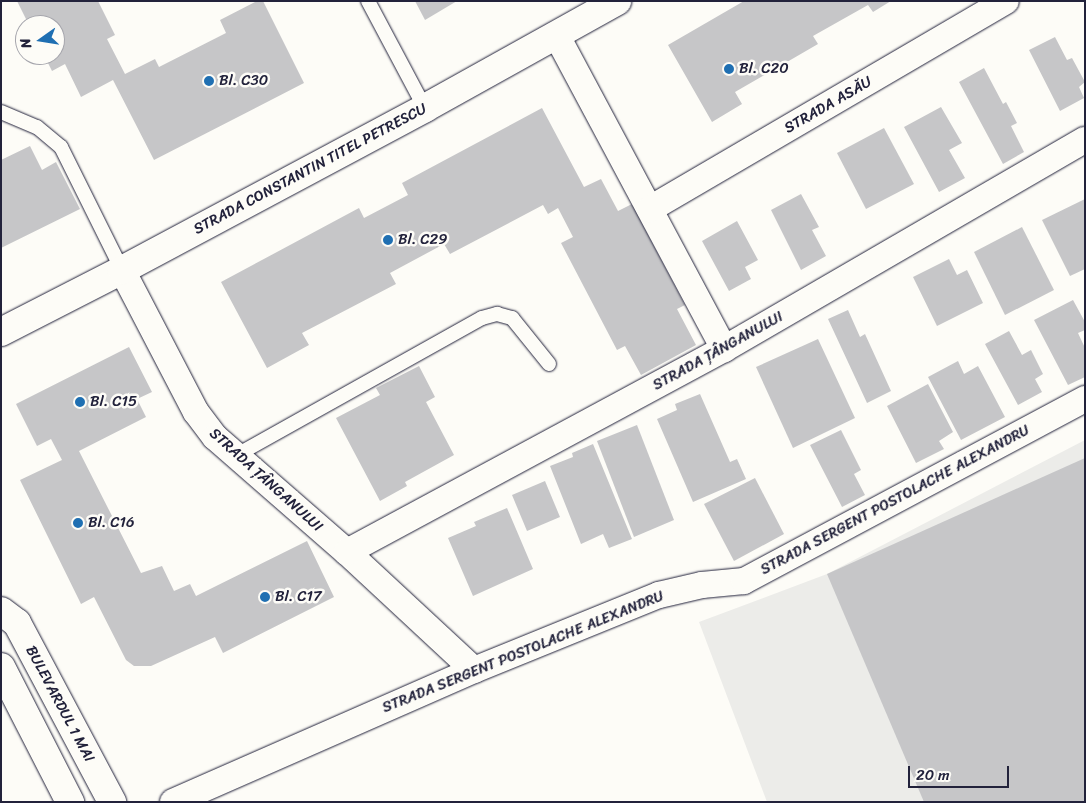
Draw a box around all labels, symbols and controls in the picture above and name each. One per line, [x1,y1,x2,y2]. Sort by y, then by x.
north arrow [15,15,65,65]
text: N [13,36,39,51]
place label: Bl. C20 [739,60,789,78]
marker: Bl. C20 [723,63,735,75]
place label: Bl. C30 [219,72,268,90]
street label: STRADA ASĂU [781,73,875,137]
marker: Bl. C30 [203,75,215,87]
street label: STRADA CONSTANTIN TITEL PETRESCU [190,100,430,238]
place label: Bl. C29 [398,231,447,249]
marker: Bl. C29 [382,234,394,246]
street label: STRADA ȚÂNGANULUI [649,307,787,395]
place label: Bl. C15 [90,393,137,411]
marker: Bl. C15 [74,396,86,408]
street label: STRADA SERGENT POSTOLACHE ALEXANDRU [757,421,1033,579]
street label: STRADA ȚÂNGANULUI [205,424,327,536]
place label: Bl. C16 [88,514,134,532]
marker: Bl. C16 [72,517,84,529]
street label: STRADA SERGENT POSTOLACHE ALEXANDRU [379,587,667,717]
place label: Bl. C17 [275,588,322,606]
marker: Bl. C17 [259,591,271,603]
street label: BULEVARDUL 1 MAI [22,643,98,765]
scale bar [911,756,1012,788]
text: 20 m [916,762,950,788]

